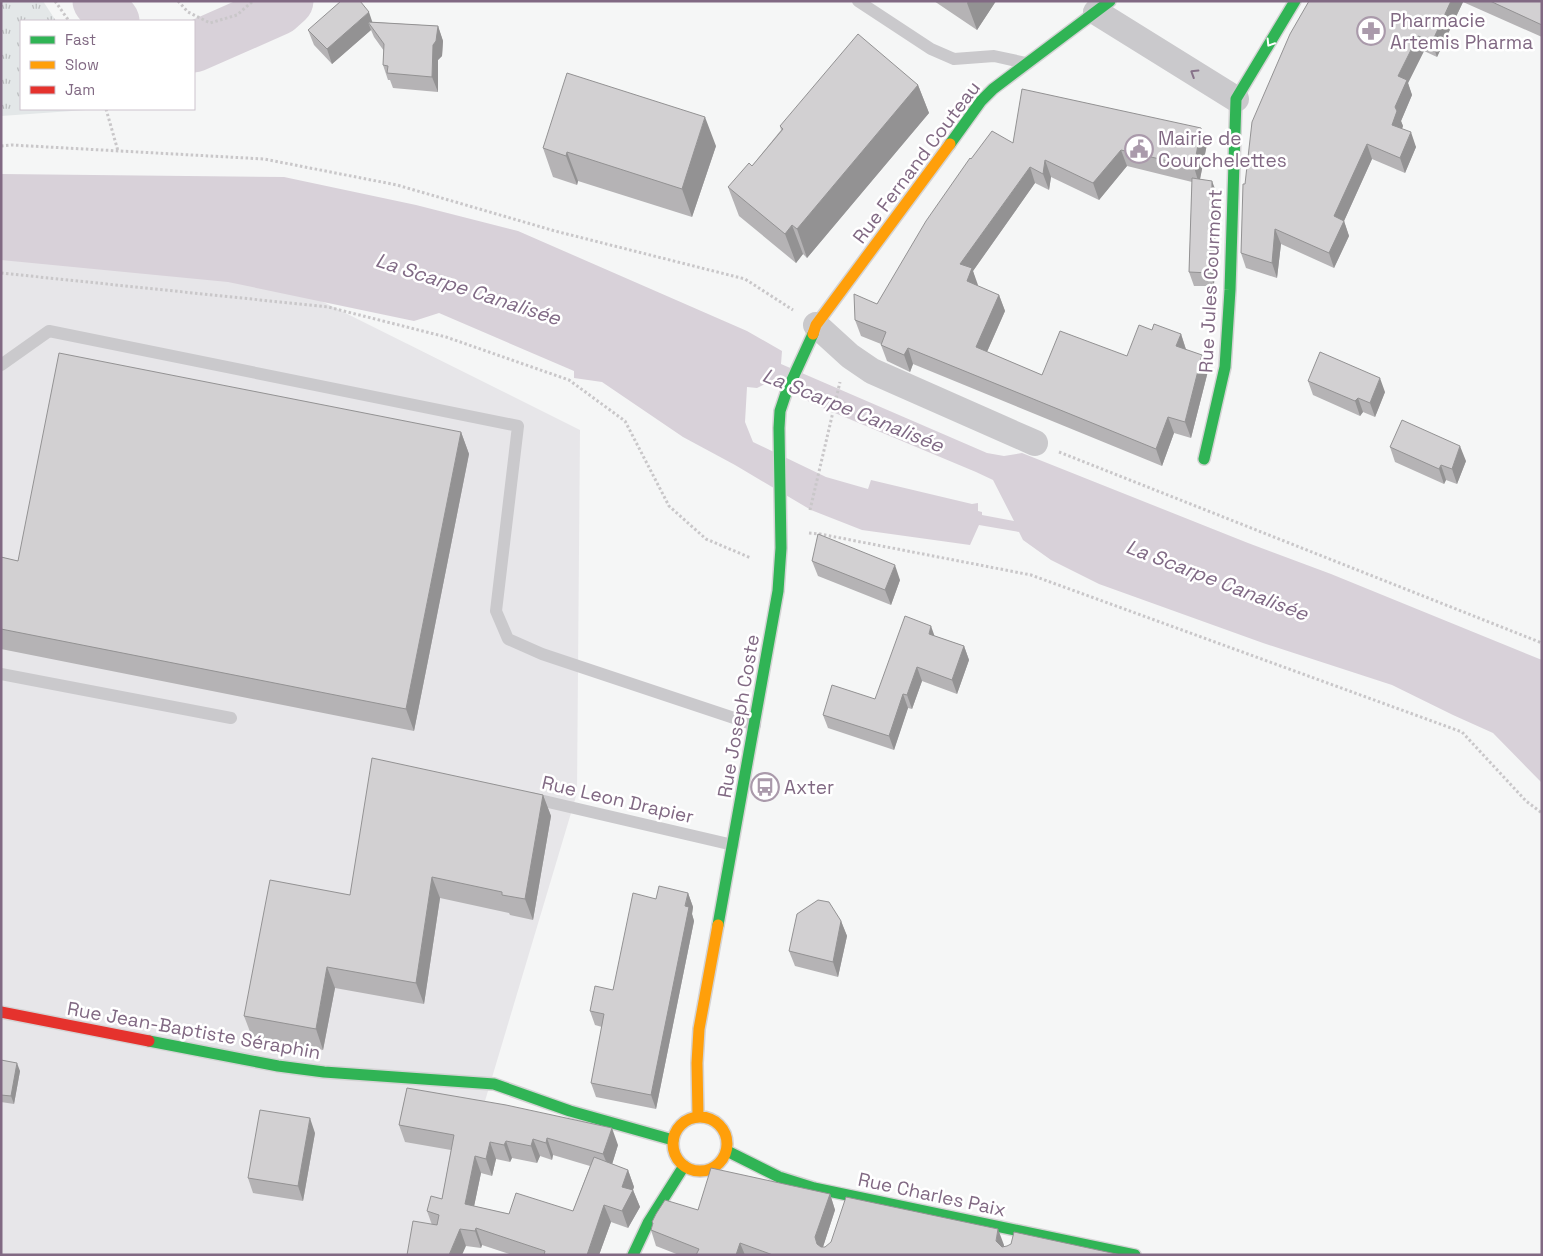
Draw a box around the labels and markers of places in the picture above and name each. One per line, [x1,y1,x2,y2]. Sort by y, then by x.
place label: Pharmacie Artemis Pharma [1390,8,1533,55]
pharmacy icon: Pharmacie Artemis Pharma [1356,16,1386,46]
place label: Mairie de Courchelettes [1158,126,1287,173]
public building icon: Mairie de Courchelettes [1124,134,1154,164]
bus stop icon: Axter [750,772,780,802]
place label: Axter [784,775,834,800]

